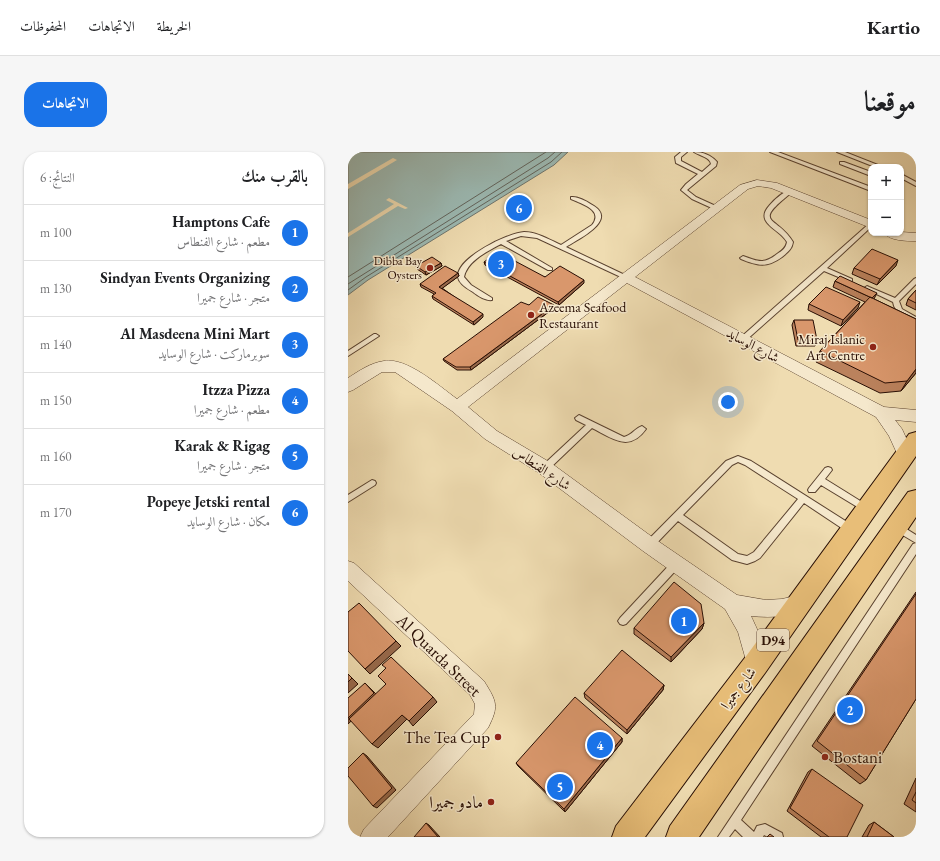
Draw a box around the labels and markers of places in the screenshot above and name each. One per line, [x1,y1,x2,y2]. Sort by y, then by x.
pin: 6 [506,193,532,223]
pin: 3 [488,249,514,279]
place label: Dibba Bay Oysters [374,253,423,283]
marker: Dibba Bay Oysters [425,263,435,273]
place label: Azeema Seafood Restaurant [538,298,627,332]
marker: Azeema Seafood Restaurant [526,310,536,320]
place label: Miraj Islanic Art Centre [798,330,866,364]
marker: Miraj Islanic Art Centre [868,342,878,352]
pin: 1 [671,606,697,636]
pin: 2 [837,695,863,725]
place label: The Tea Cup [404,726,490,748]
pin: 4 [587,730,613,760]
marker: The Tea Cup [493,732,503,742]
place label: Bostani [833,746,882,768]
marker: Bostani [820,752,830,762]
pin: 5 [547,772,573,802]
place label: مادو جميرا [429,791,483,813]
marker: مادو جميرا [486,797,496,807]

